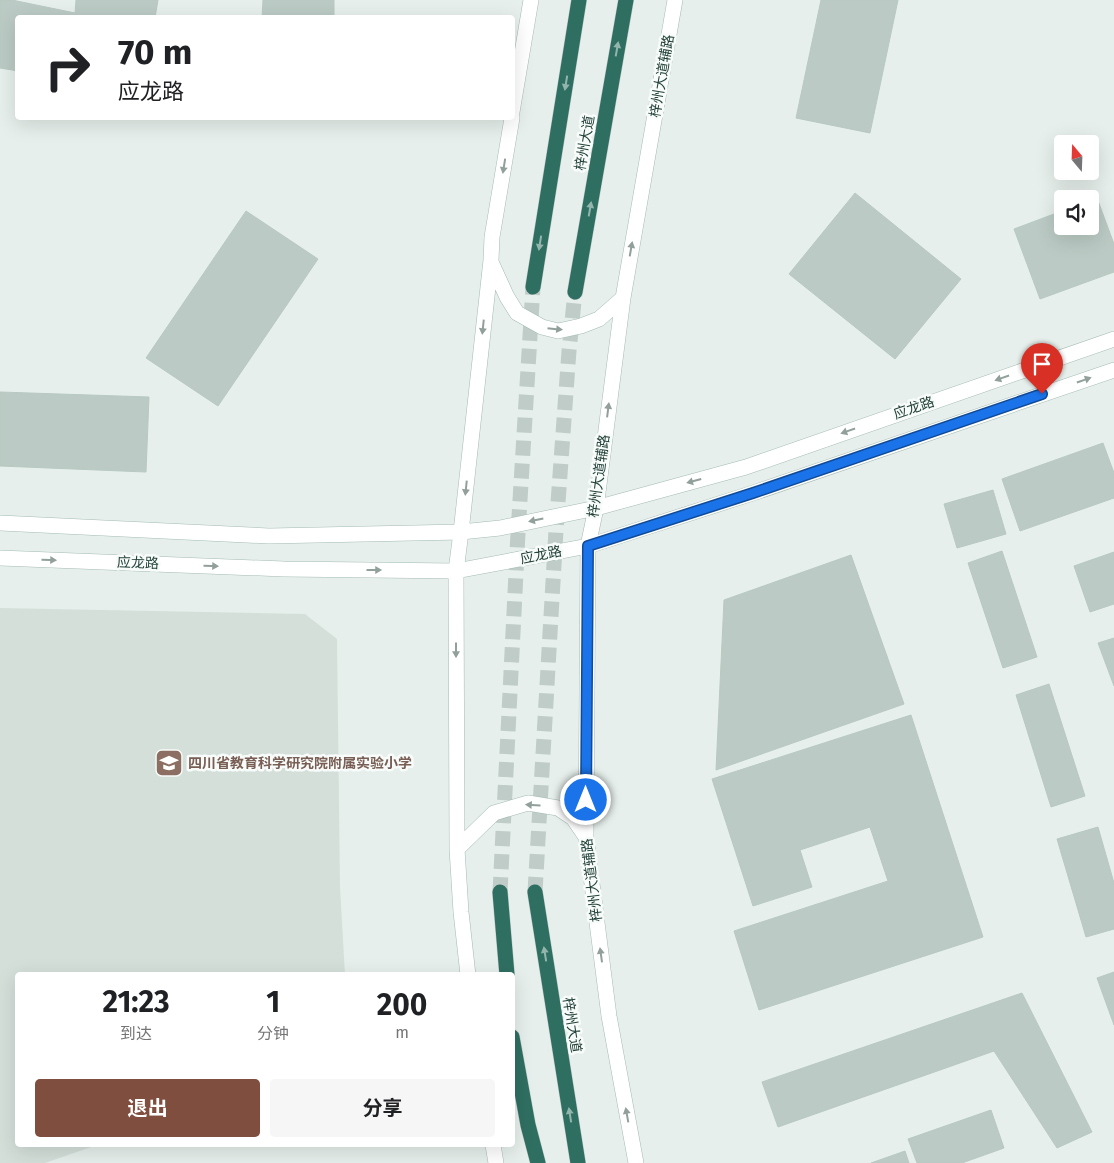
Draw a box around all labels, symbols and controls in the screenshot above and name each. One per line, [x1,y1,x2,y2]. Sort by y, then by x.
text: 70 m [118,31,192,73]
street label: 梓州大道辅路 [646,33,678,119]
icon: right [35,35,100,100]
one-way arrow [614,41,622,57]
one-way arrow [561,75,569,91]
text: 应龙路 [118,78,184,105]
street label: 梓州大道 [572,114,598,172]
north arrow [1054,135,1099,180]
map controls [1054,135,1099,235]
one-way arrow [499,158,507,174]
button: sound [1054,190,1099,235]
one-way arrow [586,201,594,217]
one-way arrow [536,236,544,252]
one-way arrow [627,241,635,257]
one-way arrow [479,319,487,335]
one-way arrow [547,325,563,333]
pin [1021,343,1063,394]
icon: arrive [1028,350,1056,378]
one-way arrow [994,374,1009,382]
one-way arrow [1077,376,1092,384]
street label: 应龙路 [891,393,937,423]
one-way arrow [604,402,612,418]
one-way arrow [841,428,856,435]
street label: 梓州大道辅路 [585,433,613,519]
one-way arrow [686,477,701,485]
one-way arrow [462,481,470,497]
one-way arrow [528,516,544,524]
street label: 应龙路 [519,543,563,567]
street label: 应龙路 [117,554,159,572]
one-way arrow [41,556,57,564]
one-way arrow [203,563,219,571]
one-way arrow [366,566,382,574]
one-way arrow [452,642,460,658]
school or university icon: 四川省教育科学研究院附属实验小学 [154,748,184,778]
place label: 四川省教育科学研究院附属实验小学 [188,755,412,772]
position arrow [559,773,611,825]
one-way arrow [525,800,541,808]
street label: 梓州大道辅路 [578,837,606,923]
one-way arrow [540,946,548,962]
one-way arrow [597,946,605,962]
text: 21:23 [103,984,170,1020]
text: 1 [266,984,280,1020]
text: 200 [377,987,427,1023]
street label: 梓州大道 [559,996,585,1054]
text: m [395,1023,409,1042]
text: 到达 [120,1024,152,1043]
text: 分钟 [257,1024,289,1043]
button: 退出 [35,1079,260,1137]
button: 分享 [270,1079,495,1137]
one-way arrow [566,1107,574,1123]
one-way arrow [623,1107,631,1123]

